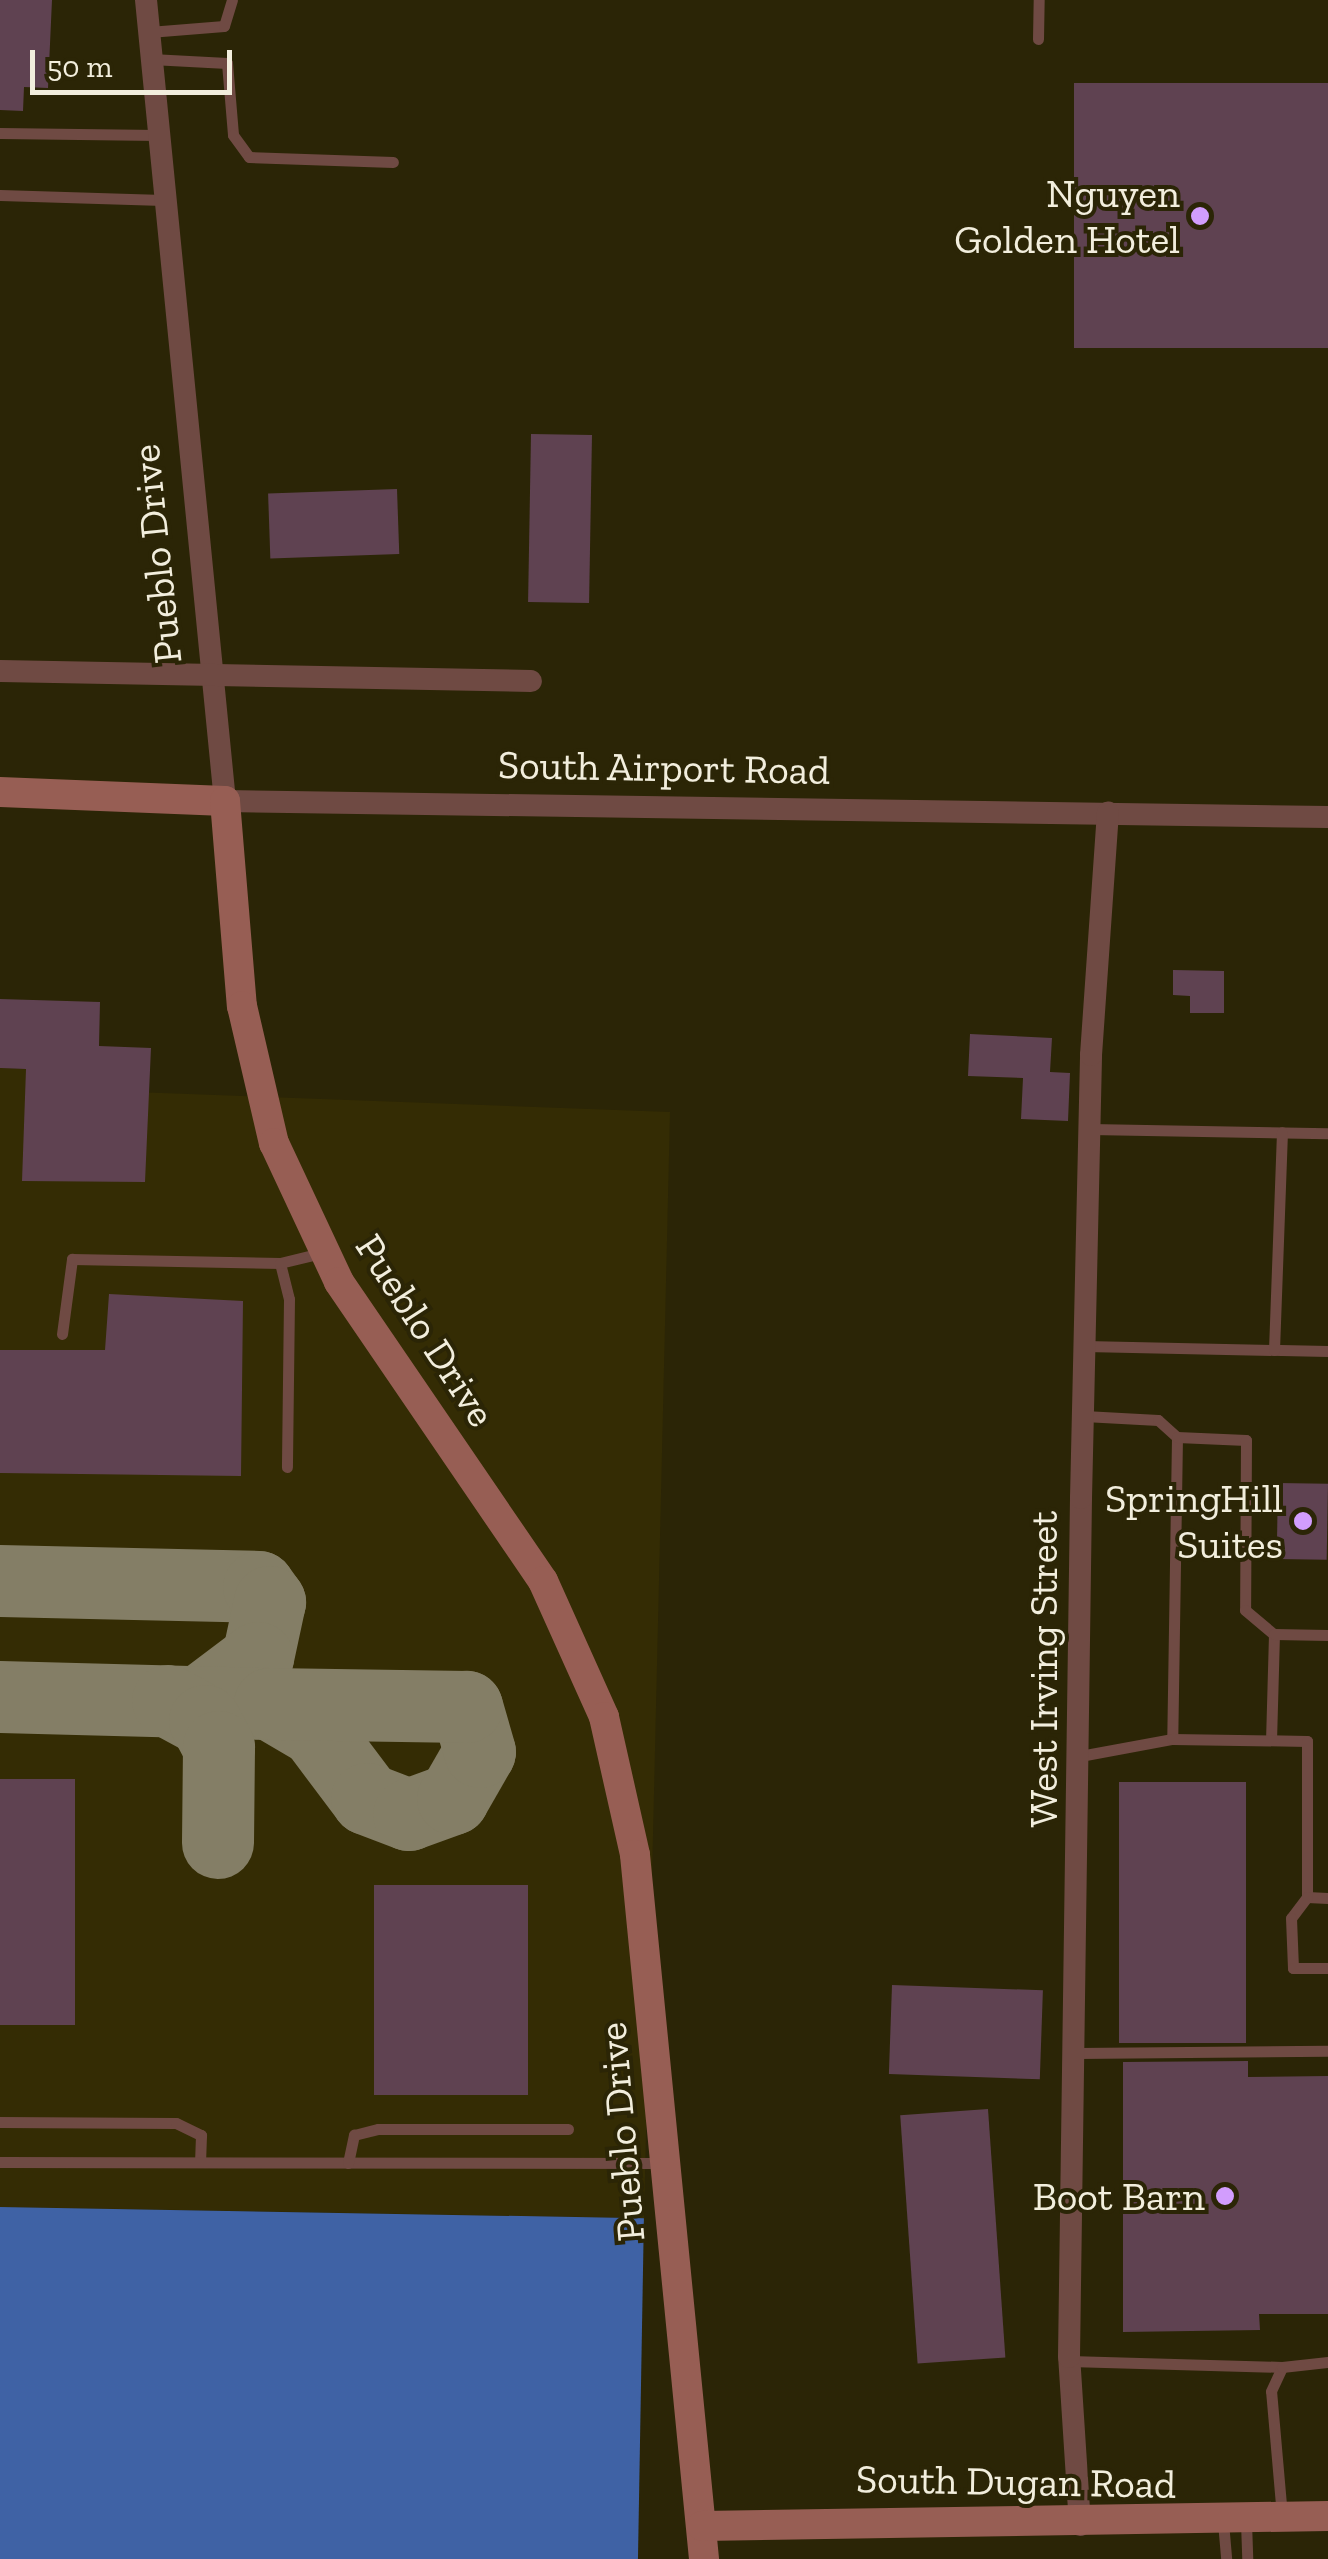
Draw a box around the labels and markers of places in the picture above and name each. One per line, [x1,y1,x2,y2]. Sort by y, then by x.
place label: Nguyen Golden Hotel [954,169,1180,263]
marker: Nguyen Golden Hotel [1189,205,1211,227]
place label: SpringHill Suites [1105,1474,1283,1568]
marker: SpringHill Suites [1292,1510,1314,1532]
place label: Boot Barn [1033,2172,1205,2220]
marker: Boot Barn [1214,2185,1236,2207]

